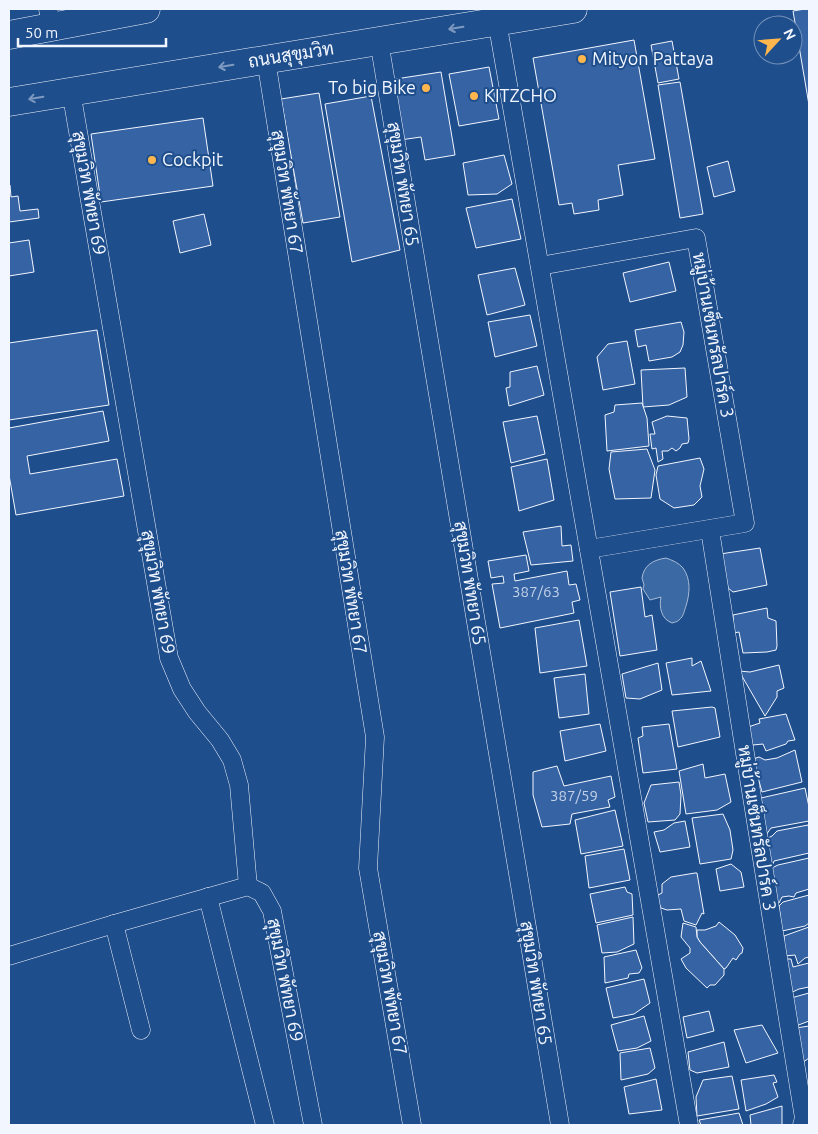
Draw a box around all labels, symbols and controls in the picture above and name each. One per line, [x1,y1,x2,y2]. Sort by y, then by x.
scale bar [18,15,165,47]
north arrow [753,15,803,65]
text: 50 m [25,24,58,41]
one-way arrow [448,24,464,34]
text: N [780,26,799,43]
street label: ถนนสุขุมวิท [246,37,336,74]
place label: Mityon Pattaya [592,48,714,68]
marker: Mityon Pattaya [576,53,588,65]
one-way arrow [219,61,235,71]
place label: To big Bike [328,77,416,97]
marker: To big Bike [420,82,432,94]
place label: KITZCHO [484,85,557,105]
marker: KITZCHO [468,90,480,102]
one-way arrow [28,93,44,103]
street label: สุขุมวิท พัทยา 65 [381,120,424,248]
street label: สุขุมวิท พัทยา 67 [265,128,308,256]
street label: สุขุมวิท พัทยา 69 [66,129,111,257]
place label: Cockpit [162,149,223,169]
marker: Cockpit [146,154,158,166]
street label: หมู่บ้านเซ็นทรัลปาร์ค 3 [686,250,741,420]
street label: สุขุมวิท พัทยา 65 [448,519,491,647]
street label: สุขุมวิท พัทยา 69 [135,528,180,656]
street label: สุขุมวิท พัทยา 67 [329,528,372,656]
house number: 387/63 [512,583,560,600]
street label: หมู่บ้านเซ็นทรัลปาร์ค 3 [731,743,784,913]
house number: 387/59 [550,787,598,804]
street label: สุขุมวิท พัทยา 69 [261,916,308,1044]
street label: สุขุมวิท พัทยา 65 [514,919,557,1047]
street label: สุขุมวิท พัทยา 67 [367,929,412,1057]

